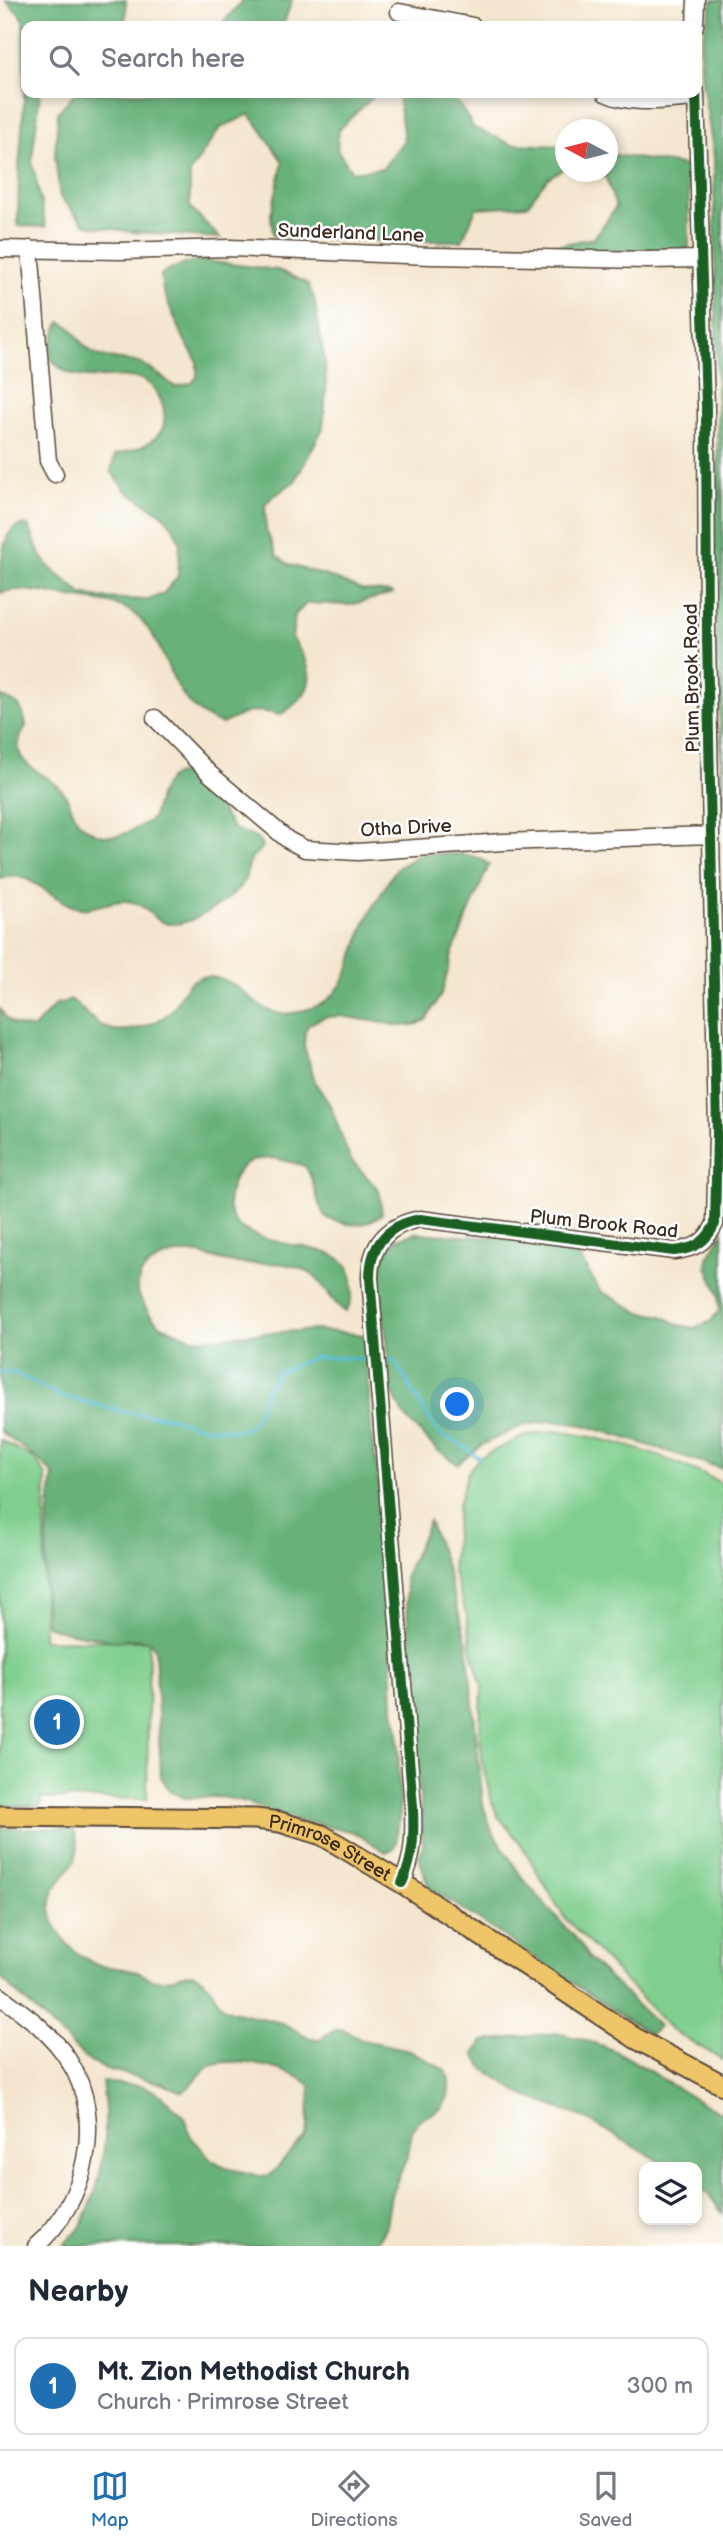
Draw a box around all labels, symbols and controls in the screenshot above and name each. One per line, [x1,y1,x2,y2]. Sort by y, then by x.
search box [21,21,702,98]
icon: search [45,41,83,79]
text: Search here [101,44,245,75]
north arrow [555,119,618,182]
street label: Sunderland Lane [277,219,425,248]
street label: Plum Brook Road [680,603,705,753]
street label: Otha Drive [360,815,452,842]
street label: Plum Brook Road [529,1205,679,1244]
your location [440,1387,474,1421]
pin: 1 [34,1696,80,1748]
street label: Primrose Street [267,1811,395,1887]
map controls [639,2162,702,2225]
button: layers [639,2162,702,2225]
text: Nearby [28,2274,128,2310]
text: Mt. Zion Methodist Church [97,2357,410,2388]
text: 1 [48,2372,58,2400]
text: 300 m [627,2372,693,2400]
text: Church · Primrose Street [97,2388,349,2416]
tab: Map [91,2467,129,2532]
tab: Directions [310,2467,398,2532]
tab: Saved [579,2467,632,2532]

